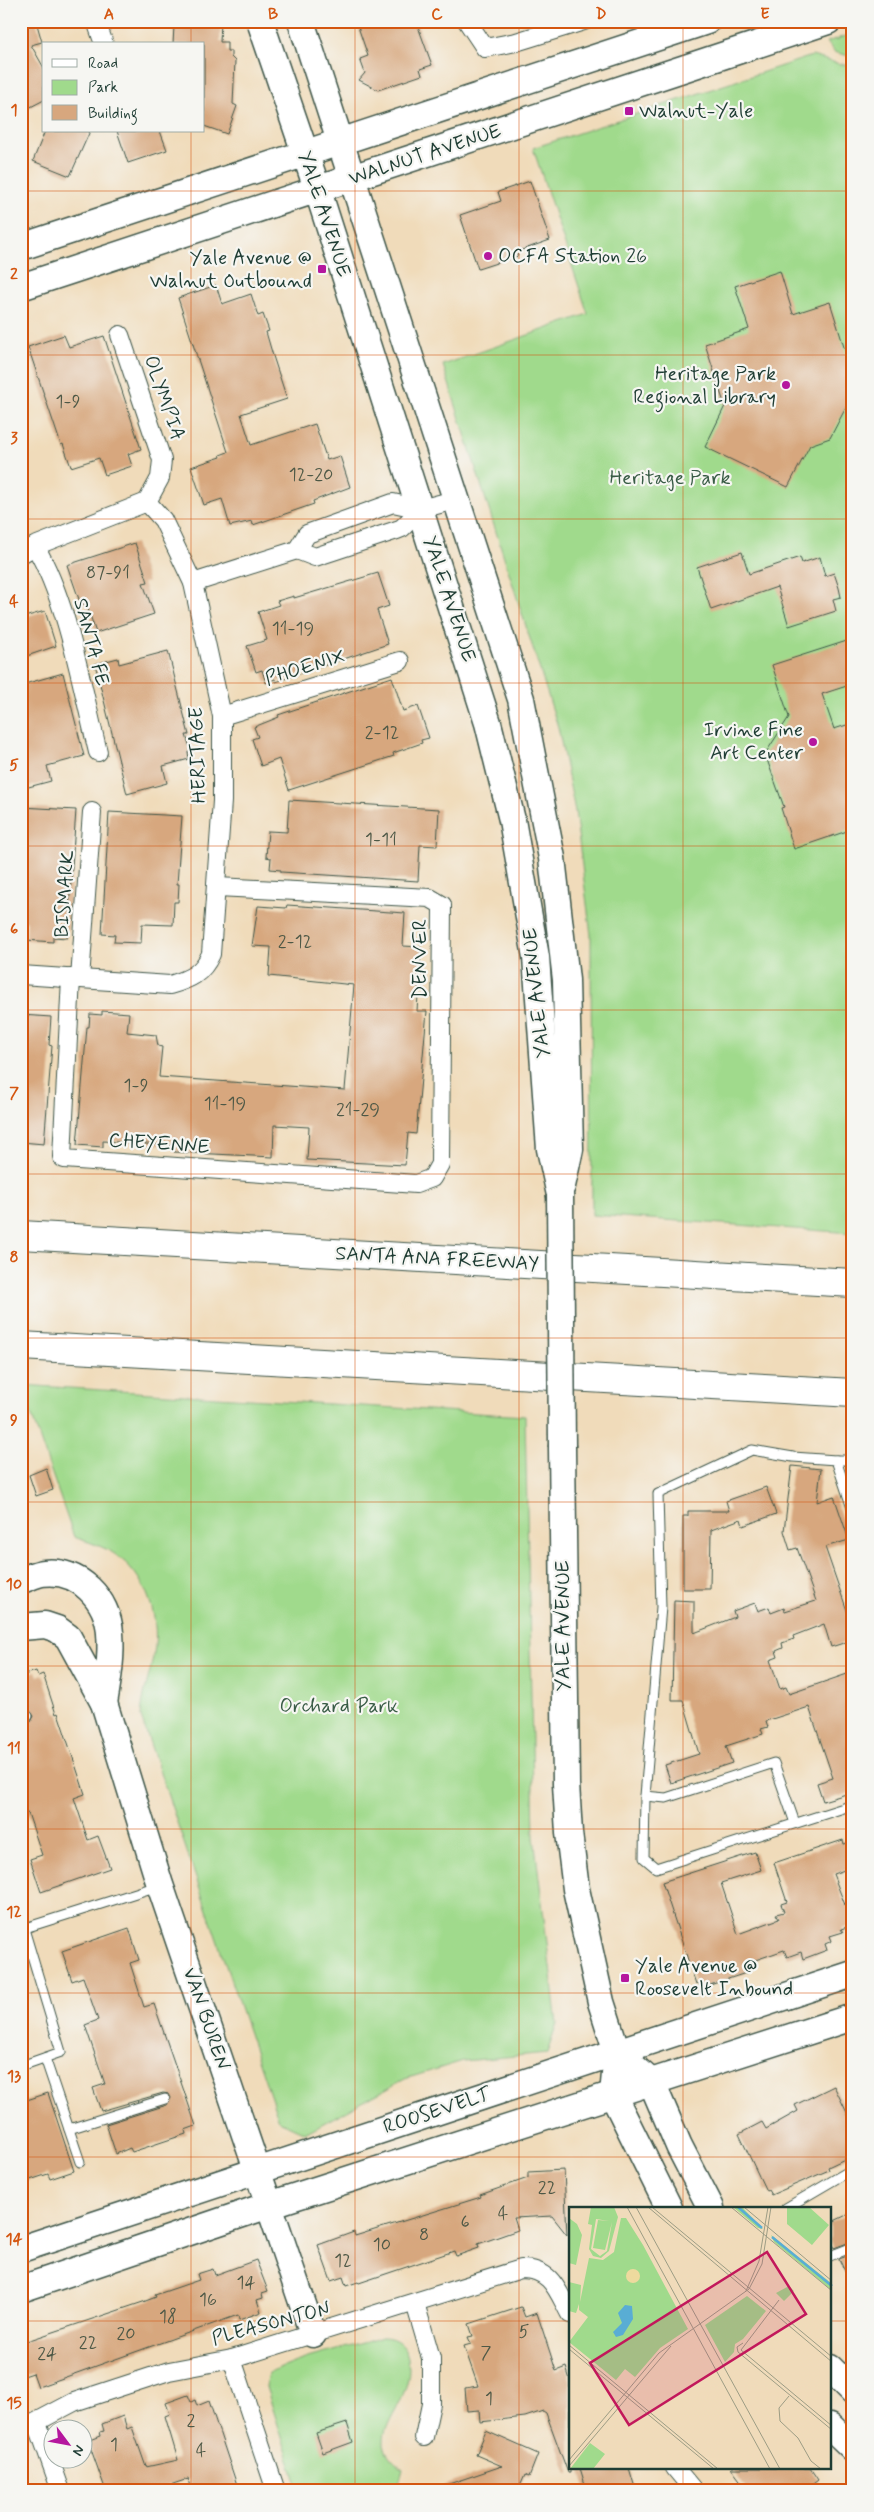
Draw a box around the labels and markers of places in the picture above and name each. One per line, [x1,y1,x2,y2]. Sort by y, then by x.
place label: Walnut-Yale [639,98,753,125]
marker: Walnut-Yale [623,105,635,117]
place label: OCFA Station 26 [498,243,647,270]
place label: Yale Avenue @ Walnut Outbound [150,245,312,295]
marker: OCFA Station 26 [482,250,494,262]
marker: Yale Avenue @ Walnut Outbound [316,263,328,275]
place label: Heritage Park Regional Library [633,361,776,413]
marker: Heritage Park Regional Library [780,379,792,391]
place label: Irvine Fine Art Center [704,717,804,767]
marker: Irvine Fine Art Center [807,736,819,748]
place label: Yale Avenue @ Roosevelt Inbound [635,1953,793,2003]
marker: Yale Avenue @ Roosevelt Inbound [619,1972,631,1984]

